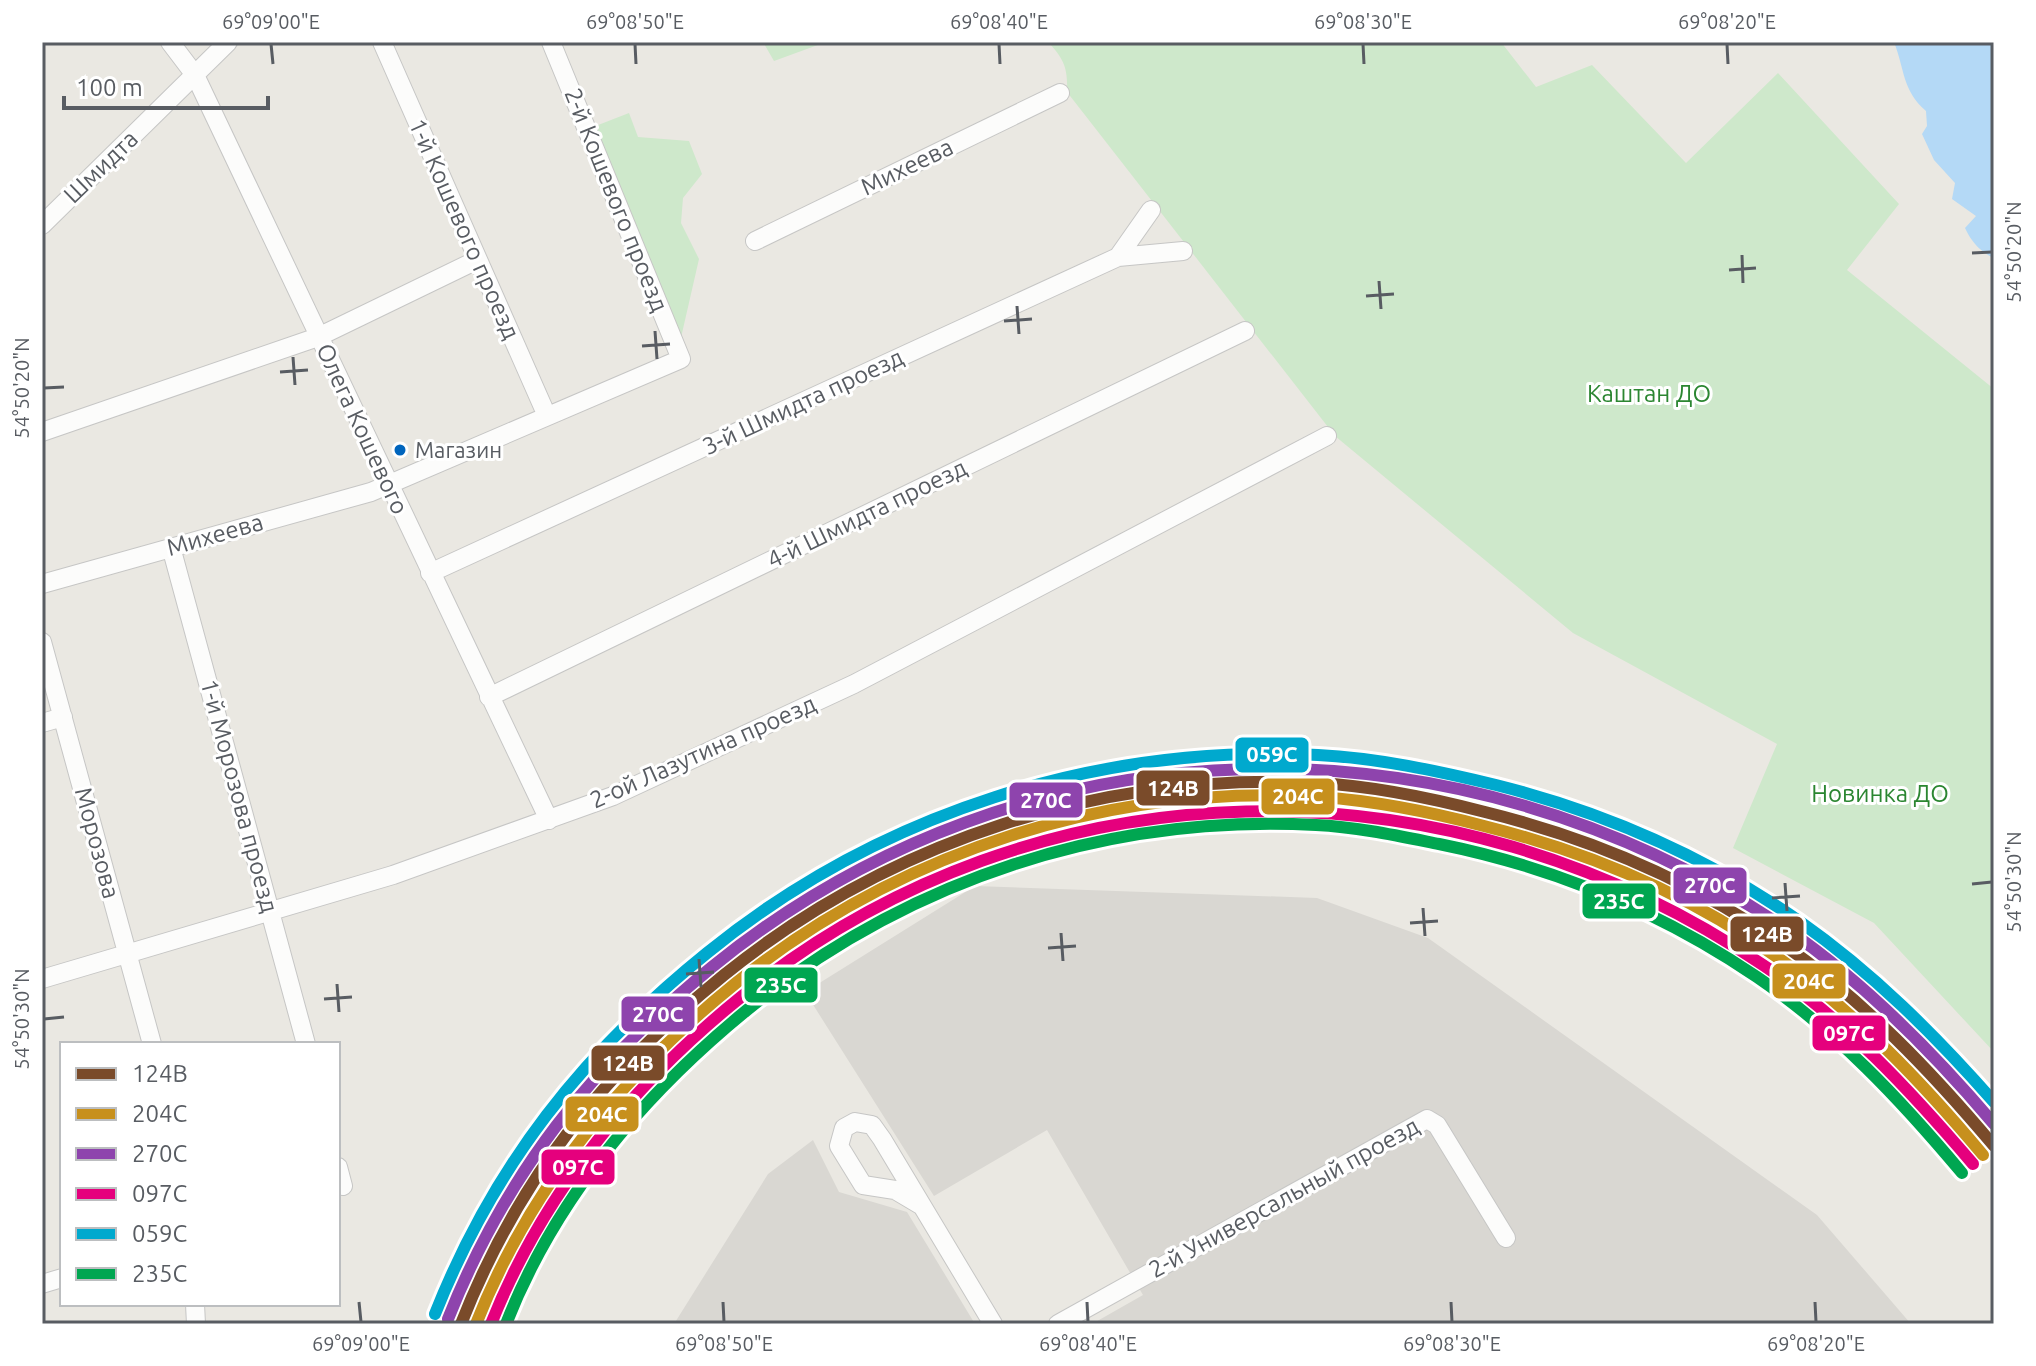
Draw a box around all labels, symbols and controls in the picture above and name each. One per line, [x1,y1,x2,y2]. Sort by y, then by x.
text: 69°09'00"E [222,10,320,33]
text: 69°08'50"E [586,10,684,33]
text: 69°08'40"E [950,10,1048,33]
text: 69°08'30"E [1314,10,1412,33]
text: 69°08'20"E [1678,10,1776,33]
scale bar [64,60,268,110]
text: 100 m [76,74,143,101]
street label: 2-й Кошевого проезд [559,84,674,315]
street label: 1-й Кошевого проезд [404,114,525,343]
street label: Шмидта [58,125,143,208]
street label: Михеева [856,133,957,200]
text: 54°50'20"N [2002,201,2025,303]
text: 54°50'20"N [10,337,33,439]
street label: Олега Кошевого [311,339,414,518]
street label: 3-й Шмидта проезд [698,343,907,460]
park label: Каштан ДО [1587,380,1711,407]
place label: Магазин [415,437,502,462]
marker: Магазин [392,442,408,458]
street label: 4-й Шмидта проезд [763,454,971,574]
street label: Михеева [164,508,266,561]
street label: 1-й Морозова проезд [195,676,284,915]
street label: 2-ой Лазутина проезд [586,690,820,814]
line badge: 059С [1234,736,1310,774]
text: 059С [1246,741,1298,766]
line badge: 124В [1135,769,1211,807]
text: 124В [1147,775,1199,800]
line badge: 204С [1260,777,1336,816]
park label: Новинка ДО [1811,780,1949,807]
line badge: 270С [1008,781,1084,819]
text: 204С [1272,783,1324,808]
street label: Морозова [70,784,125,901]
text: 270С [1020,787,1072,812]
text: 54°50'30"N [2002,831,2025,933]
line badge: 270С [1672,866,1748,905]
text: 270С [1684,872,1736,897]
line badge: 235С [1581,882,1657,920]
text: 235С [1593,888,1645,913]
line badge: 124В [1729,915,1805,953]
text: 124В [1741,921,1793,946]
line badge: 204С [1771,962,1847,1000]
line badge: 235С [743,966,819,1004]
text: 54°50'30"N [10,968,33,1070]
text: 204С [1783,968,1835,993]
text: 235С [755,972,807,997]
line badge: 270С [620,995,696,1033]
text: 270С [632,1001,684,1026]
line badge: 097С [1811,1014,1887,1052]
text: 097С [1823,1020,1875,1045]
legend [60,1042,340,1306]
line badge: 124В [590,1044,666,1082]
text: 124В [602,1050,654,1075]
text: 124В [132,1060,188,1087]
line badge: 204С [564,1095,640,1133]
text: 204С [132,1100,188,1127]
text: 204С [576,1101,628,1126]
street label: 2-й Универсальный проезд [1144,1112,1423,1283]
text: 270С [132,1140,188,1167]
line badge: 097С [540,1148,616,1186]
text: 097С [552,1154,604,1179]
text: 097С [132,1180,188,1207]
text: 059С [132,1220,188,1247]
text: 235С [132,1260,188,1287]
text: 69°09'00"E [312,1332,410,1355]
text: 69°08'50"E [675,1332,773,1355]
text: 69°08'40"E [1039,1332,1137,1355]
text: 69°08'30"E [1403,1332,1501,1355]
text: 69°08'20"E [1767,1332,1865,1355]

